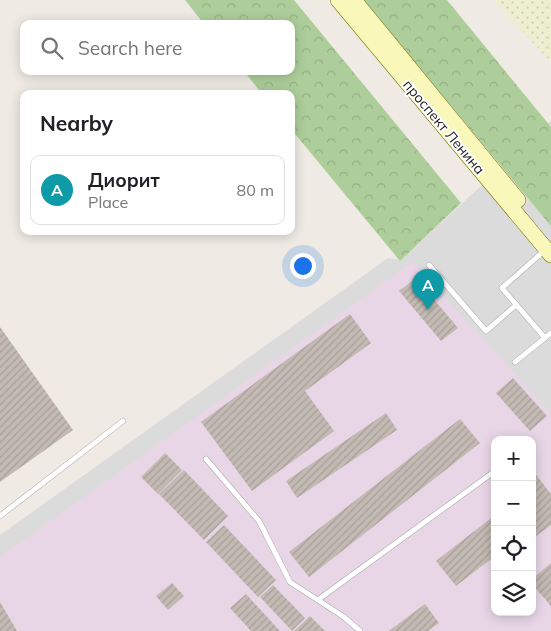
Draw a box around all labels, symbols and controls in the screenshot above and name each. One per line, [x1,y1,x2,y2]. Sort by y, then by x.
search box [20,20,295,75]
icon: search [38,34,66,62]
text: Search here [78,36,182,60]
street label: проспект Ленина [399,76,489,178]
text: Nearby [40,110,113,136]
text: Диорит [88,168,160,192]
text: A [51,180,63,200]
text: 80 m [237,180,274,200]
text: Place [88,192,128,212]
your location [290,253,316,279]
pin: A [412,269,444,310]
map controls [491,436,536,616]
button: + [491,436,536,481]
button: − [491,481,536,526]
button: locate [491,526,536,571]
button: layers [491,571,536,616]

